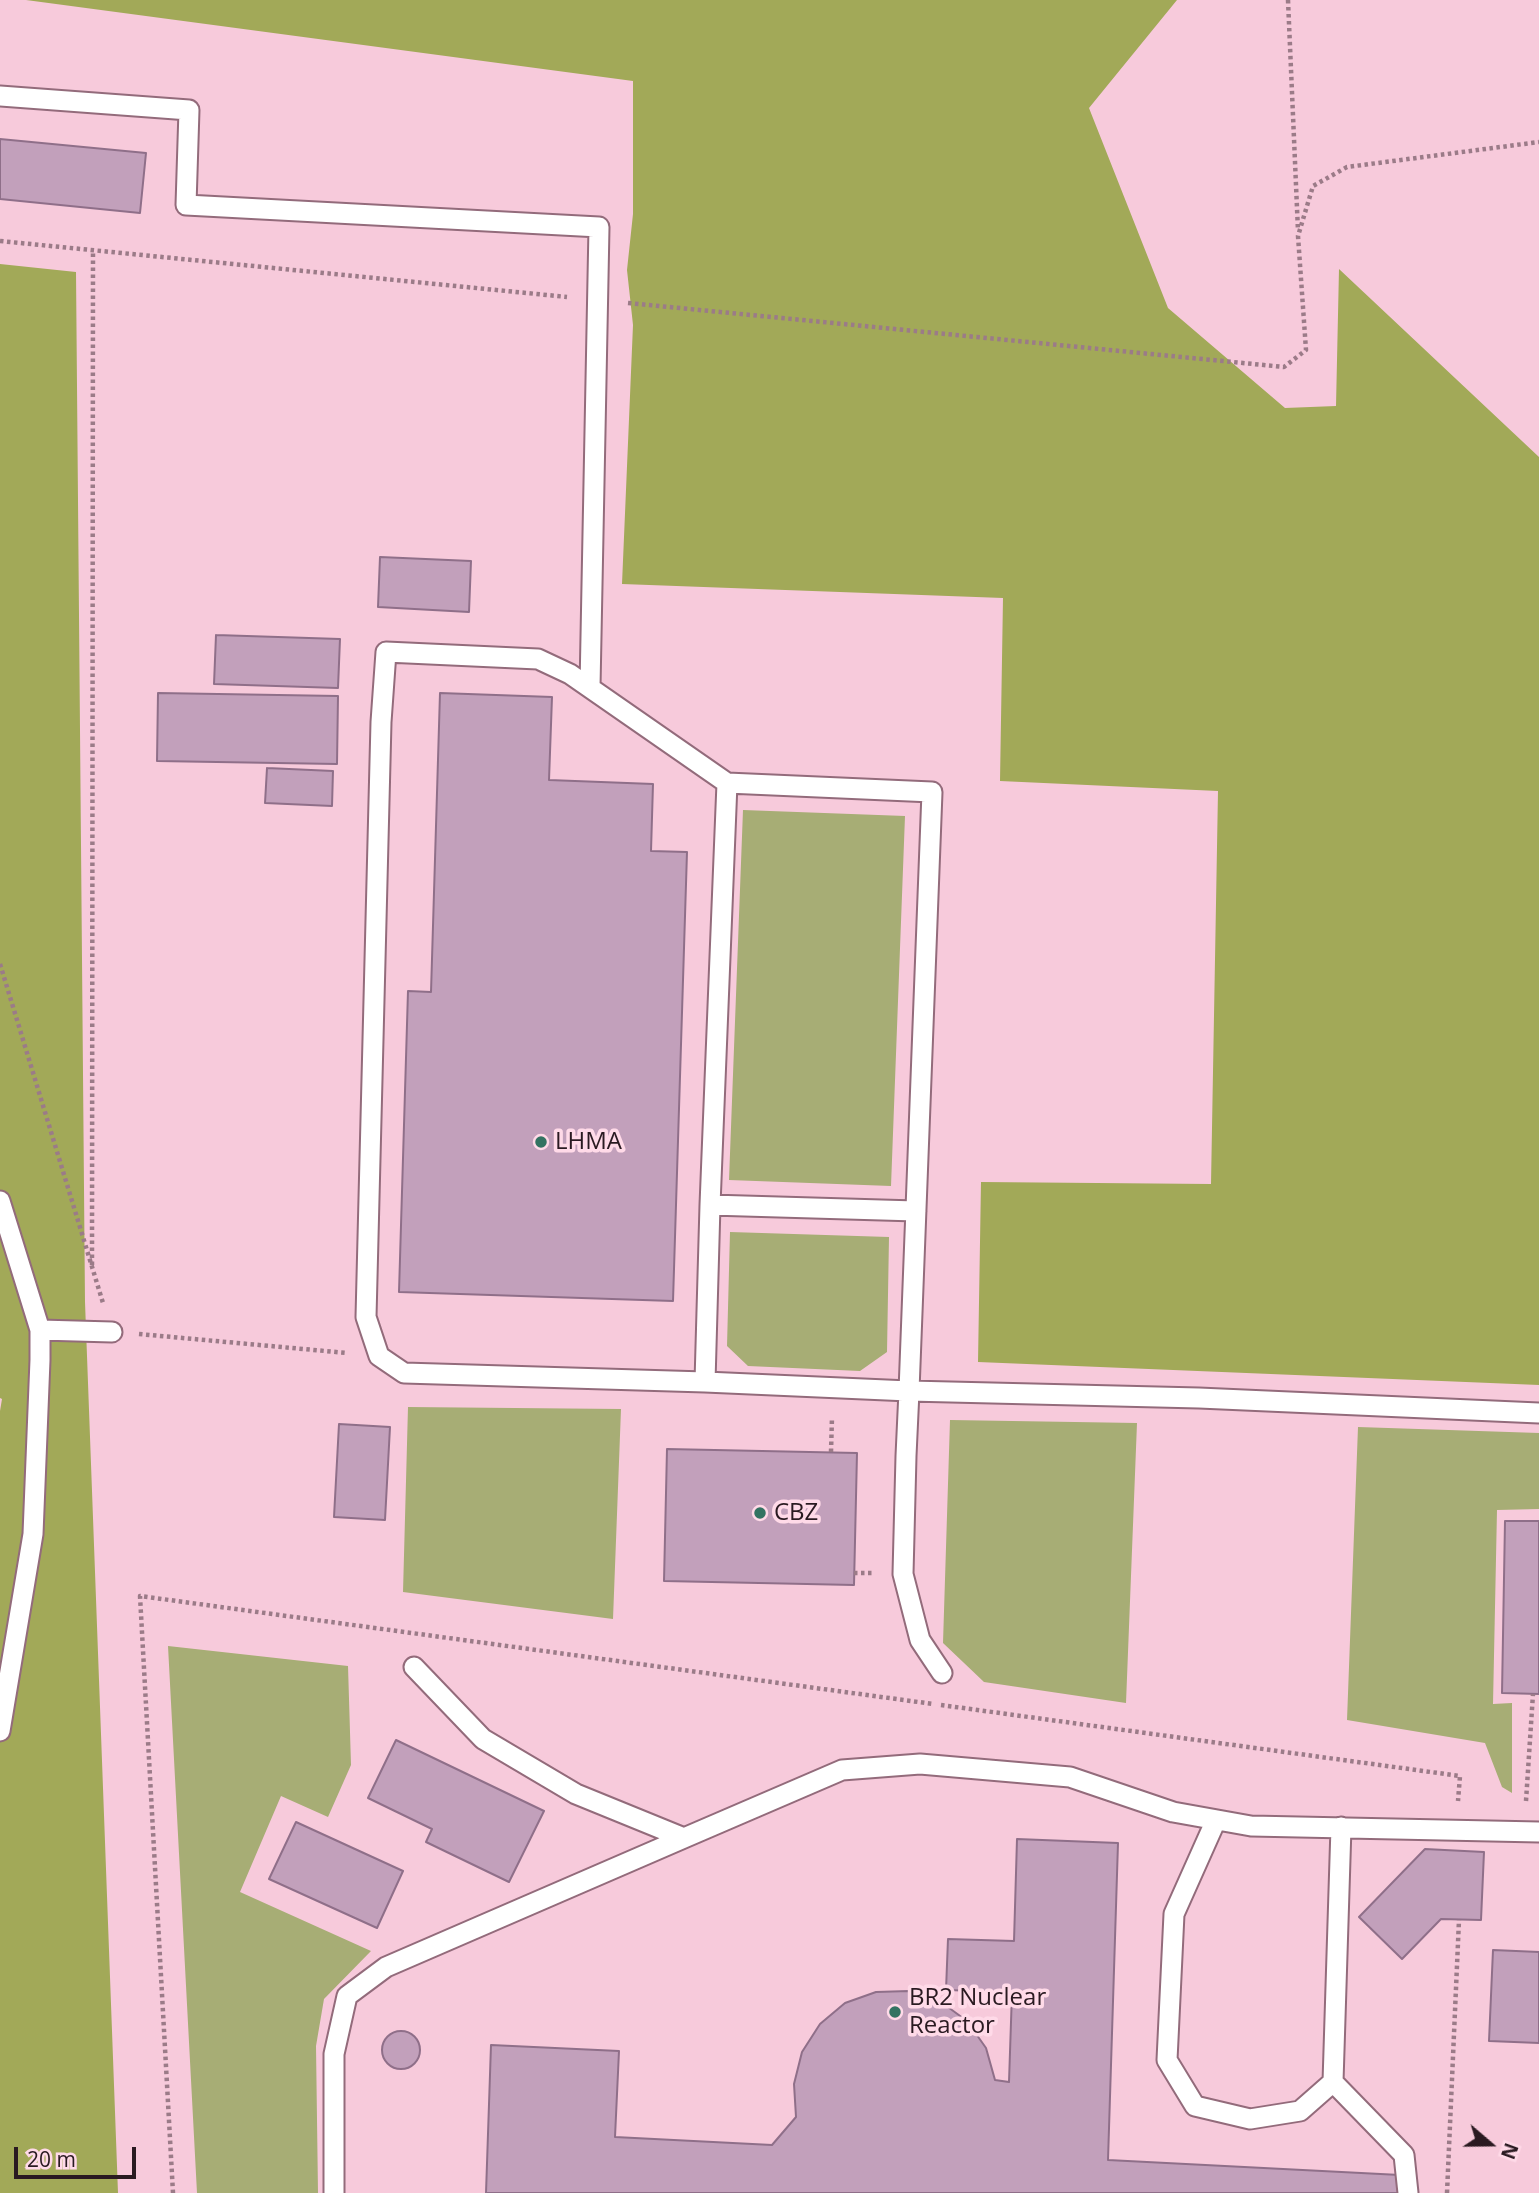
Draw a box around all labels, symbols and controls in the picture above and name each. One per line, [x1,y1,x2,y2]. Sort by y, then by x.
place label: LHMA [555,1128,622,1156]
marker: LHMA [533,1134,549,1150]
place label: CBZ [774,1499,818,1527]
marker: CBZ [752,1505,768,1521]
place label: BR2 Nuclear Reactor [909,1984,1046,2040]
marker: BR2 Nuclear Reactor [887,2004,903,2020]
north arrow [1455,2109,1525,2179]
scale bar [18,2134,140,2178]
text: N [1495,2139,1525,2163]
text: 20 m [27,2145,76,2173]

